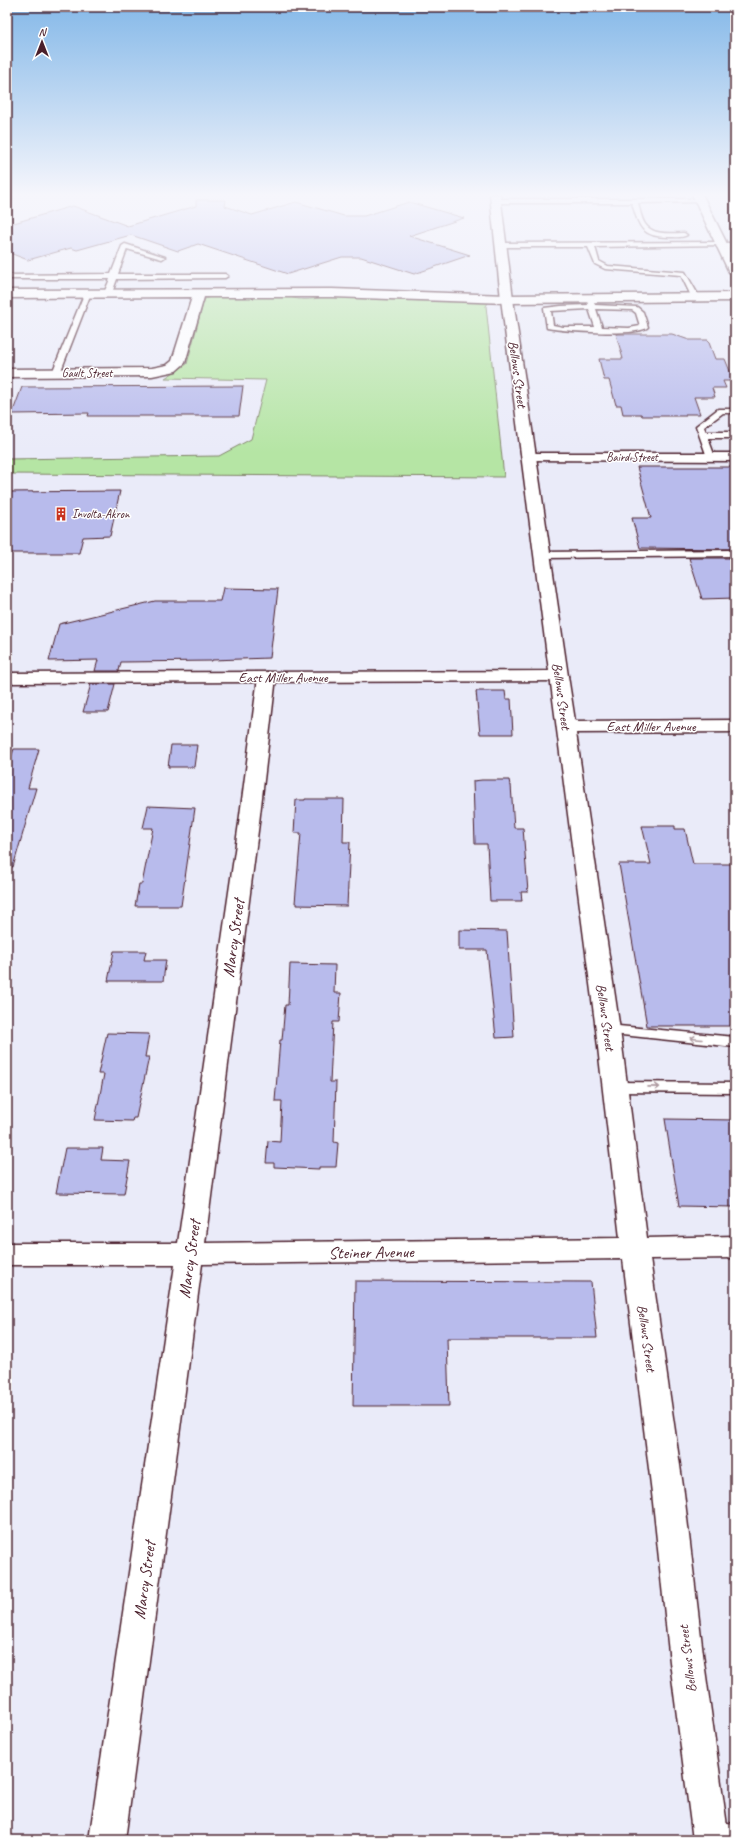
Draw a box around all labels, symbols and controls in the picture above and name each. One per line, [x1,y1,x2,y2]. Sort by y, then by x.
north arrow [22,22,62,62]
text: N [39,25,48,39]
street label: Bellows Street [504,340,531,410]
street label: Gault Street [62,365,113,381]
street label: Baird Street [606,449,659,465]
building icon: Involta-Akron [53,506,69,522]
place label: Involta-Akron [72,506,130,522]
street label: Bellows Street [548,662,575,732]
street label: East Miller Avenue [239,669,329,686]
street label: East Miller Avenue [607,718,697,735]
street label: Marcy Street [218,895,250,978]
street label: Bellows Street [592,983,619,1053]
one-way arrow [690,1035,703,1042]
one-way arrow [647,1084,660,1091]
street label: Marcy Street [174,1216,206,1299]
street label: Steiner Avenue [328,1241,415,1264]
street label: Bellows Street [633,1304,660,1374]
street label: Marcy Street [129,1537,161,1620]
street label: Bellows Street [675,1623,700,1693]

